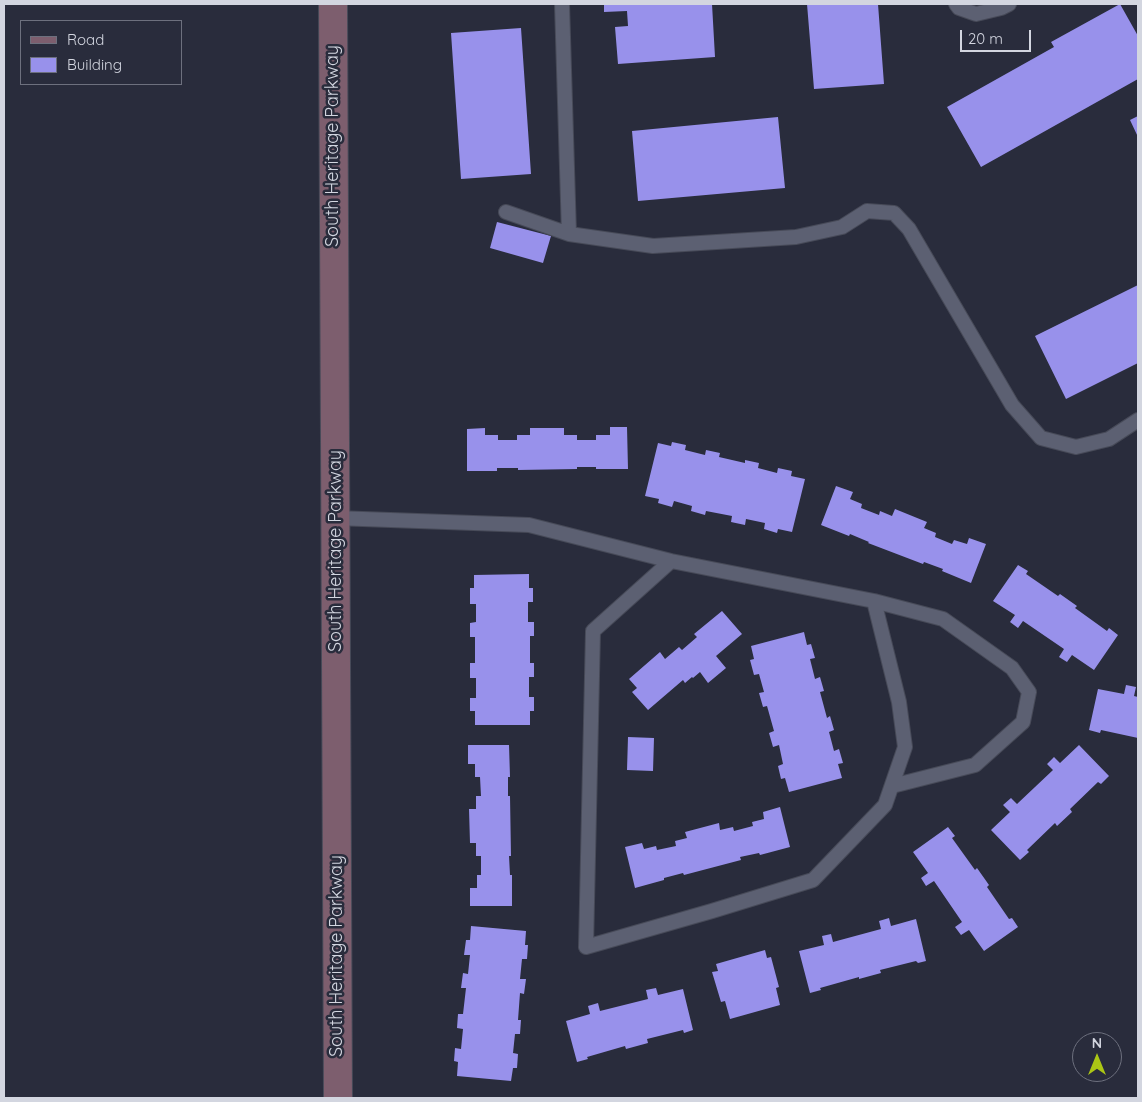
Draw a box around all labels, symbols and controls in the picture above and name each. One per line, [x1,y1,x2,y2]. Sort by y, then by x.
legend [20,20,182,85]
scale bar [962,20,1033,52]
text: 20 m [968,29,1003,48]
text: Road [67,30,104,49]
street label: South Heritage Parkway [322,45,344,247]
text: Building [67,55,122,74]
street label: South Heritage Parkway [325,450,347,652]
street label: South Heritage Parkway [326,855,348,1057]
north arrow [1072,1032,1122,1082]
text: N [1092,1034,1102,1052]

